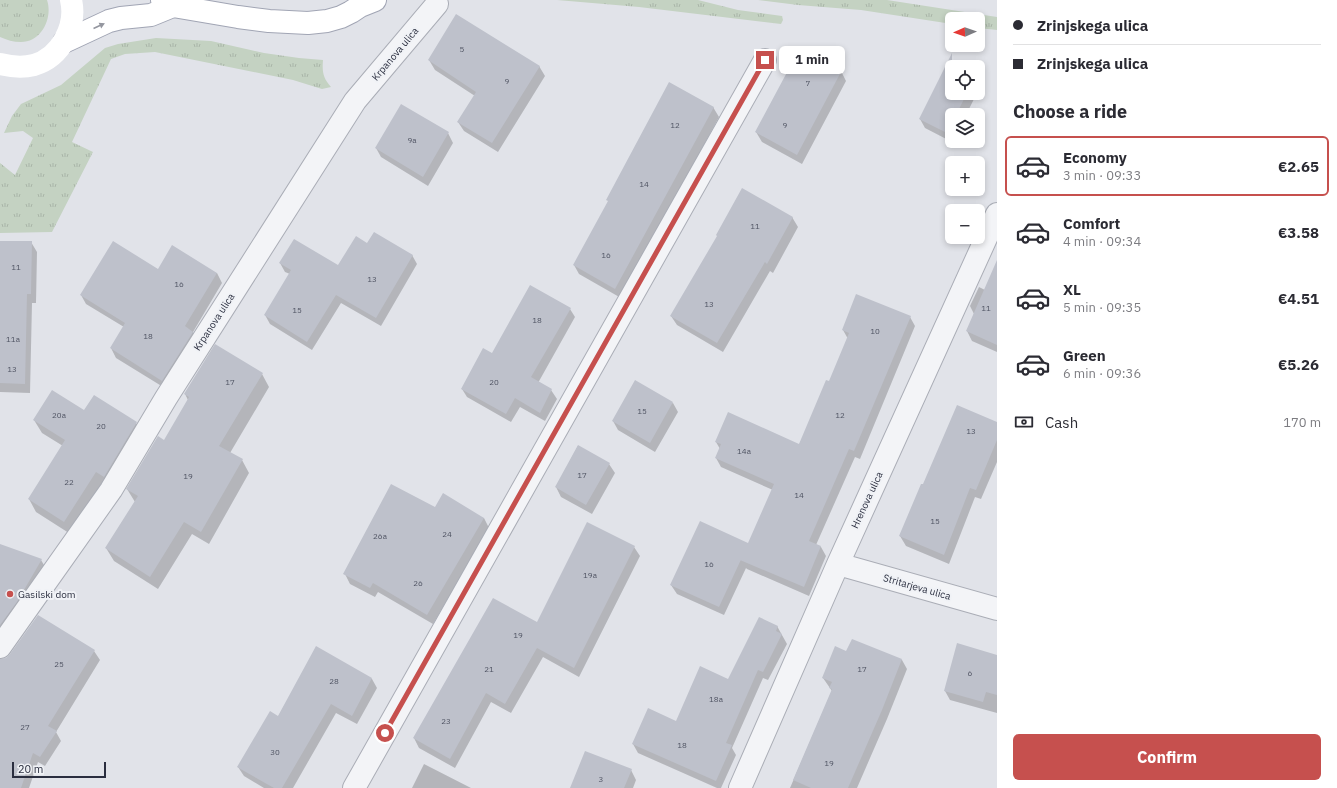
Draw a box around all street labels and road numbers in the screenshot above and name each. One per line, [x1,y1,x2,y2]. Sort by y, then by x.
street label: Krpanova ulica [369,24,422,83]
street label: Krpanova ulica [191,290,238,353]
street label: Hrenova ulica [848,469,886,530]
street label: Stritarjeva ulica [882,571,953,603]

